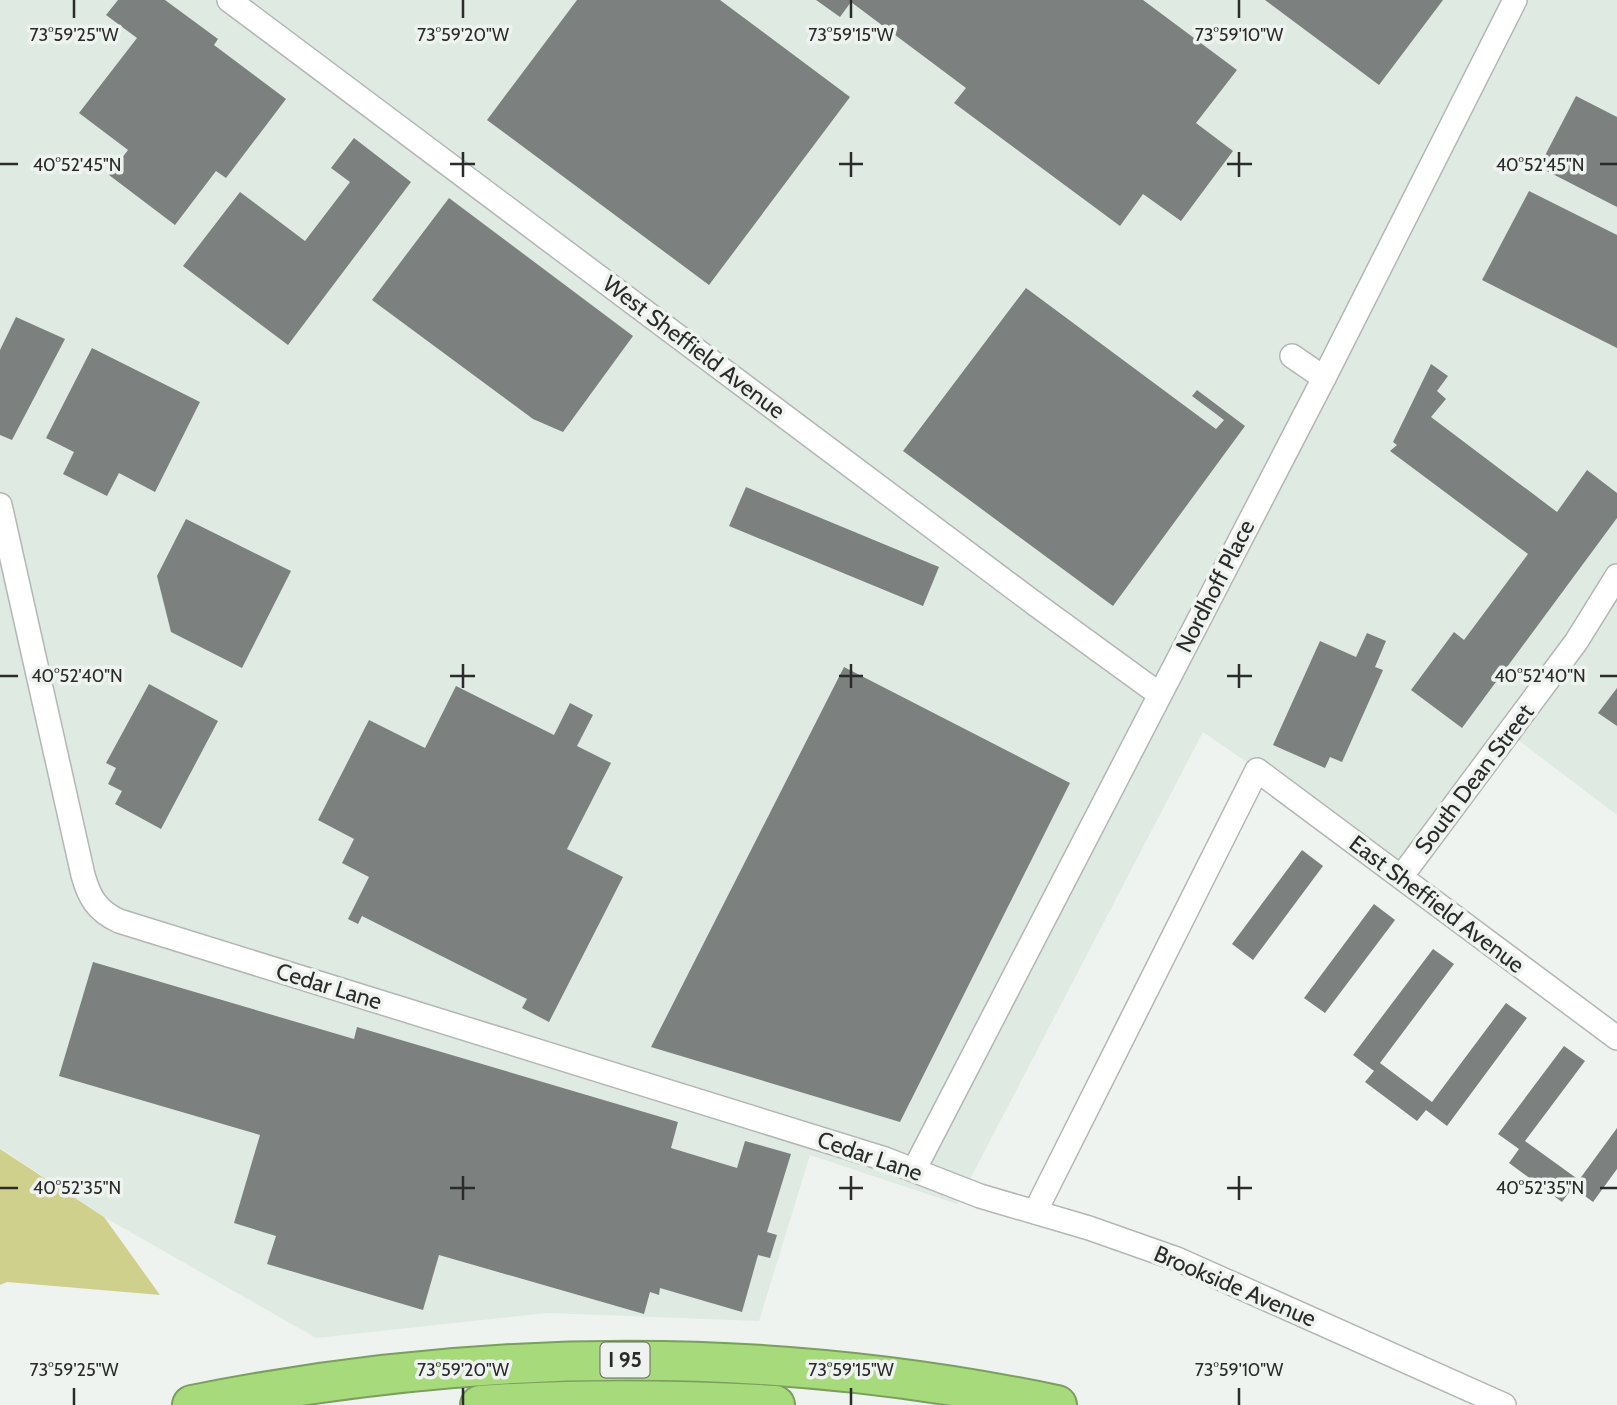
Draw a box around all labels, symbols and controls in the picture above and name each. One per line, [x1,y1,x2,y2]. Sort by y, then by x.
text: 73°59'25"W [29,24,119,46]
text: 73°59'20"W [417,24,509,46]
text: 73°59'15"W [808,24,894,46]
text: 73°59'10"W [1195,24,1283,46]
text: 40°52'45"N [33,154,121,176]
text: 40°52'45"N [1496,154,1584,176]
street label: West Sheffield Avenue [597,269,791,425]
street label: Nordhoff Place [1170,515,1261,657]
text: 40°52'40"N [31,665,123,687]
text: 40°52'40"N [1494,665,1586,687]
street label: South Dean Street [1409,698,1540,859]
street label: East Sheffield Avenue [1344,829,1530,979]
street label: Cedar Lane [273,957,385,1015]
street label: Cedar Lane [814,1125,926,1187]
text: 40°52'35"N [33,1177,121,1199]
text: 40°52'35"N [1496,1177,1584,1199]
street label: Brookside Avenue [1150,1239,1320,1333]
road number: I 95 [600,1342,650,1378]
text: 73°59'25"W [29,1359,119,1381]
text: 73°59'20"W [417,1359,509,1381]
text: 73°59'15"W [808,1359,894,1381]
text: 73°59'10"W [1195,1359,1283,1381]

